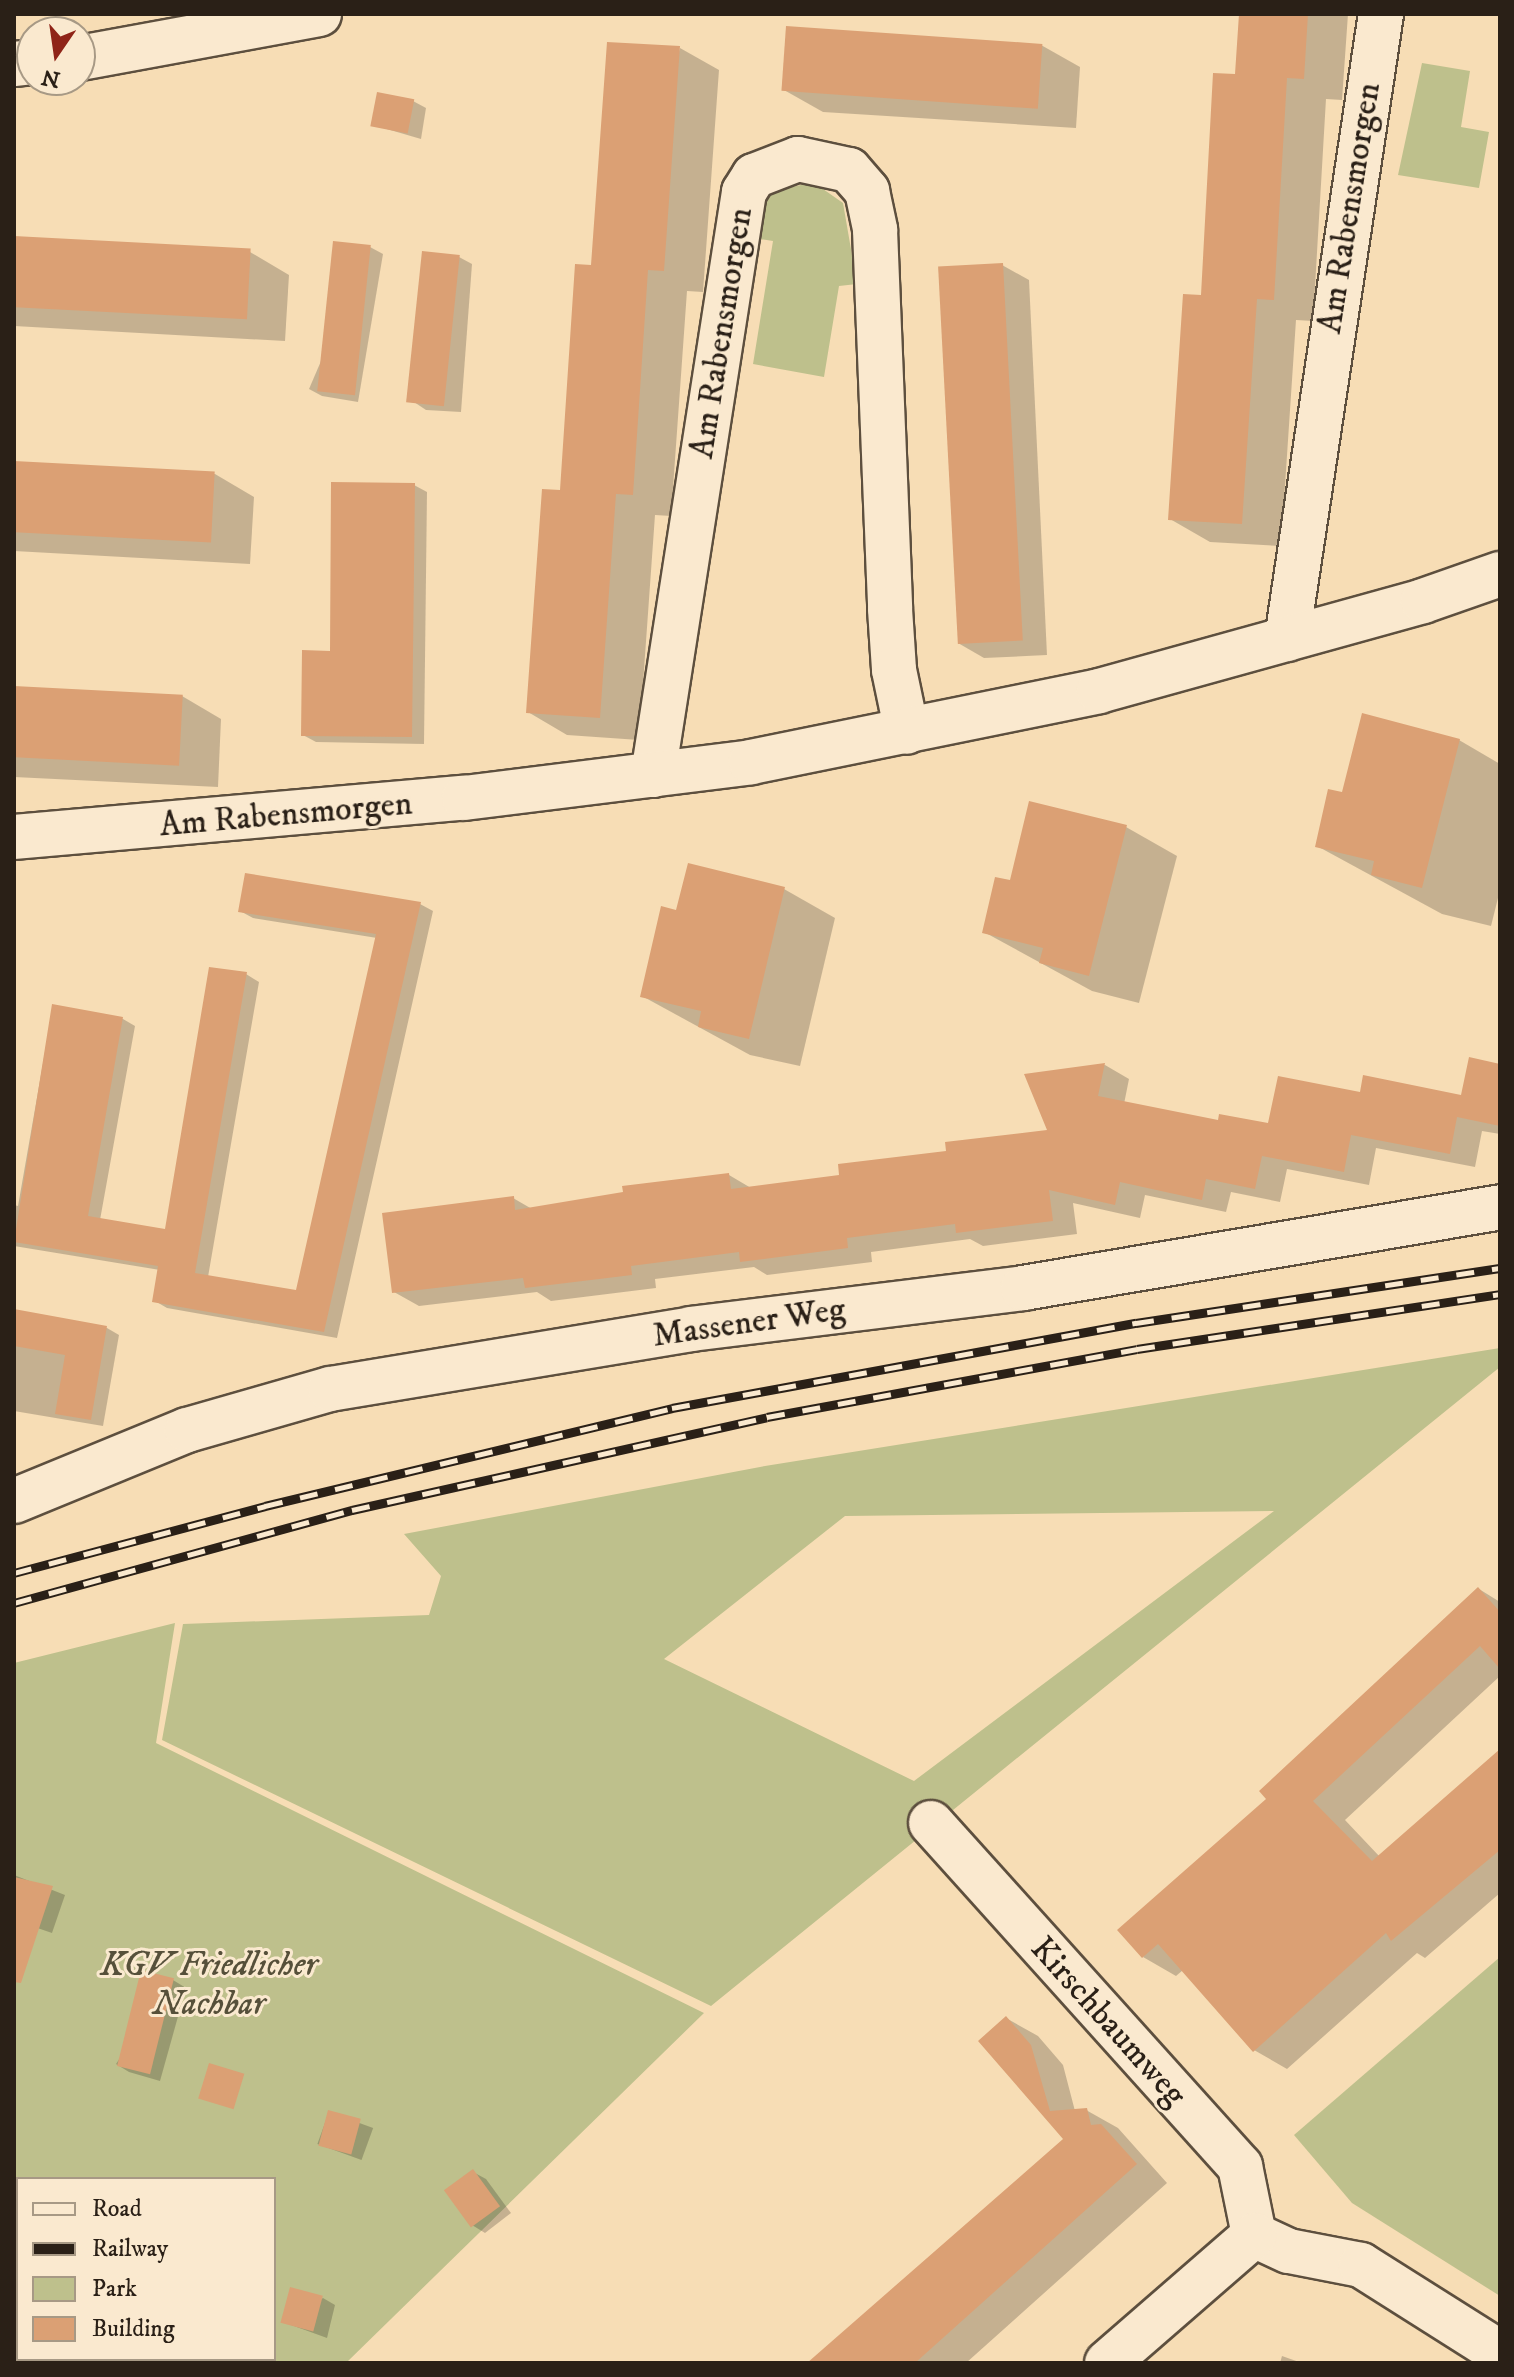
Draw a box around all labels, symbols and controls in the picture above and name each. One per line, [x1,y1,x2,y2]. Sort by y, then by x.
north arrow [16,16,96,96]
text: N [39,63,63,93]
street label: Am Rabensmorgen [1310,80,1390,336]
street label: Am Rabensmorgen [682,205,762,461]
street label: Am Rabensmorgen [158,784,414,846]
street label: Massener Weg [650,1289,848,1357]
street label: Kirschbaumweg [1021,1929,1195,2115]
park label: KGV Friedlicher Nachbar [101,1945,317,2024]
legend [16,2177,276,2361]
text: Road [92,2194,142,2224]
text: Railway [92,2234,168,2264]
text: Park [92,2274,137,2304]
text: Building [92,2314,175,2344]

